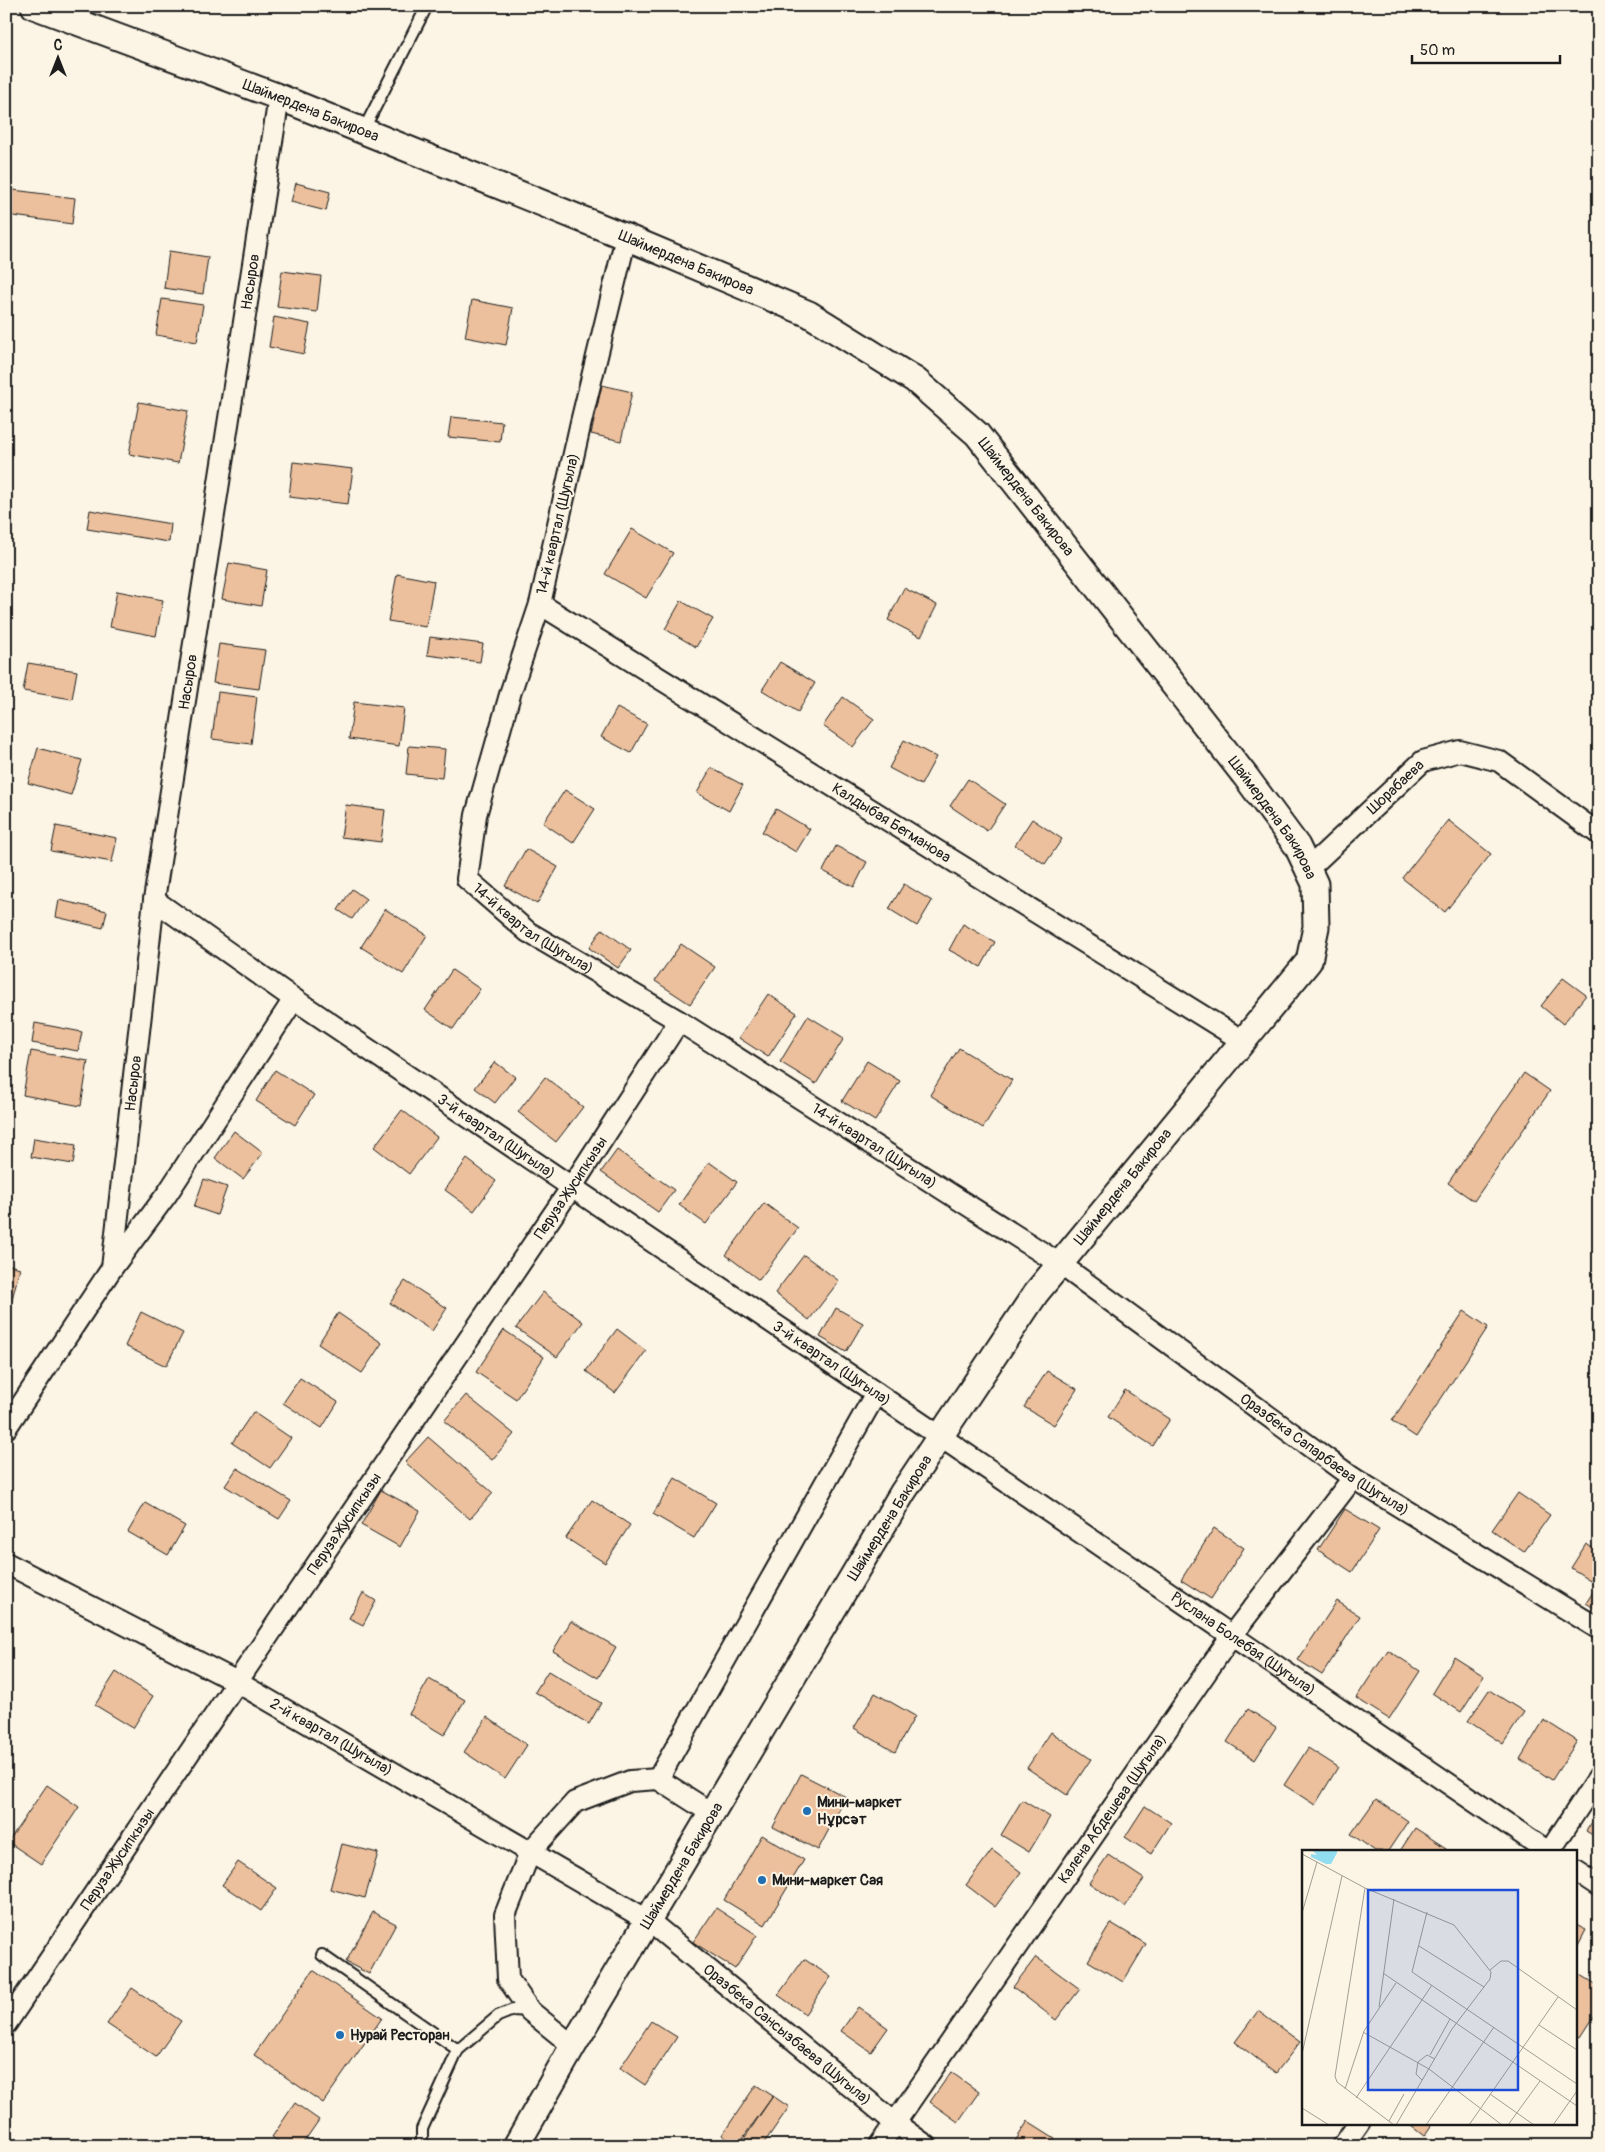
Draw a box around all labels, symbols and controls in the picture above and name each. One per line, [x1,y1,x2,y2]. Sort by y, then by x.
north arrow [32,32,82,82]
scale bar [1412,32,1560,64]
text: С [54,37,63,54]
text: 50 m [1420,41,1455,60]
street label: Шаймердена Бакирова [240,75,382,146]
street label: Шаймердена Бакирова [616,226,757,299]
street label: Насыров [237,253,264,311]
street label: Шаймердена Бакирова [974,434,1078,560]
street label: 14-й квартал (Шугыла) [532,451,584,597]
street label: Насыров [174,653,202,711]
street label: Шаймердена Бакирова [1224,753,1321,882]
street label: Шорабаева [1363,755,1428,818]
street label: Калдыбая Бегманова [829,778,955,867]
street label: 14-й квартал (Шугыла) [469,879,597,978]
street label: Насыров [120,1054,146,1112]
street label: 3-й квартал (Шугыла) [434,1089,559,1183]
street label: 14-й квартал (Шугыла) [808,1099,941,1193]
street label: Шаймердена Бакирова [1070,1125,1176,1249]
street label: Перуза Жусипкызы [530,1133,611,1243]
street label: 3-й квартал (Шугыла) [769,1316,895,1410]
street label: Оразбека Сапарбаева (Шугыла) [1236,1389,1413,1520]
street label: Шаймердена Бакирова [844,1452,936,1584]
street label: Перуза Жусипкызы [303,1469,385,1578]
street label: Руслана Болебая (Шугыла) [1167,1588,1319,1700]
street label: 2-й квартал (Шугыла) [267,1694,396,1780]
street label: Калена Абдешева (Шугыла) [1054,1730,1170,1887]
place label: Мини-маркет Нұрсәт [817,1793,902,1829]
street label: Шаймердена Бакирова [637,1799,727,1933]
street label: Перуза Жусипкызы [76,1804,159,1914]
marker: Мини-маркет Нұрсәт [801,1805,813,1817]
inset map [1302,1850,1578,2124]
place label: Мини-маркет Сая [772,1871,883,1890]
marker: Мини-маркет Сая [756,1874,768,1886]
street label: Оразбека Сансызбаева (Шугыла) [699,1960,875,2109]
place label: Нурай Ресторан [350,2026,450,2045]
marker: Нурай Ресторан [334,2029,346,2041]

